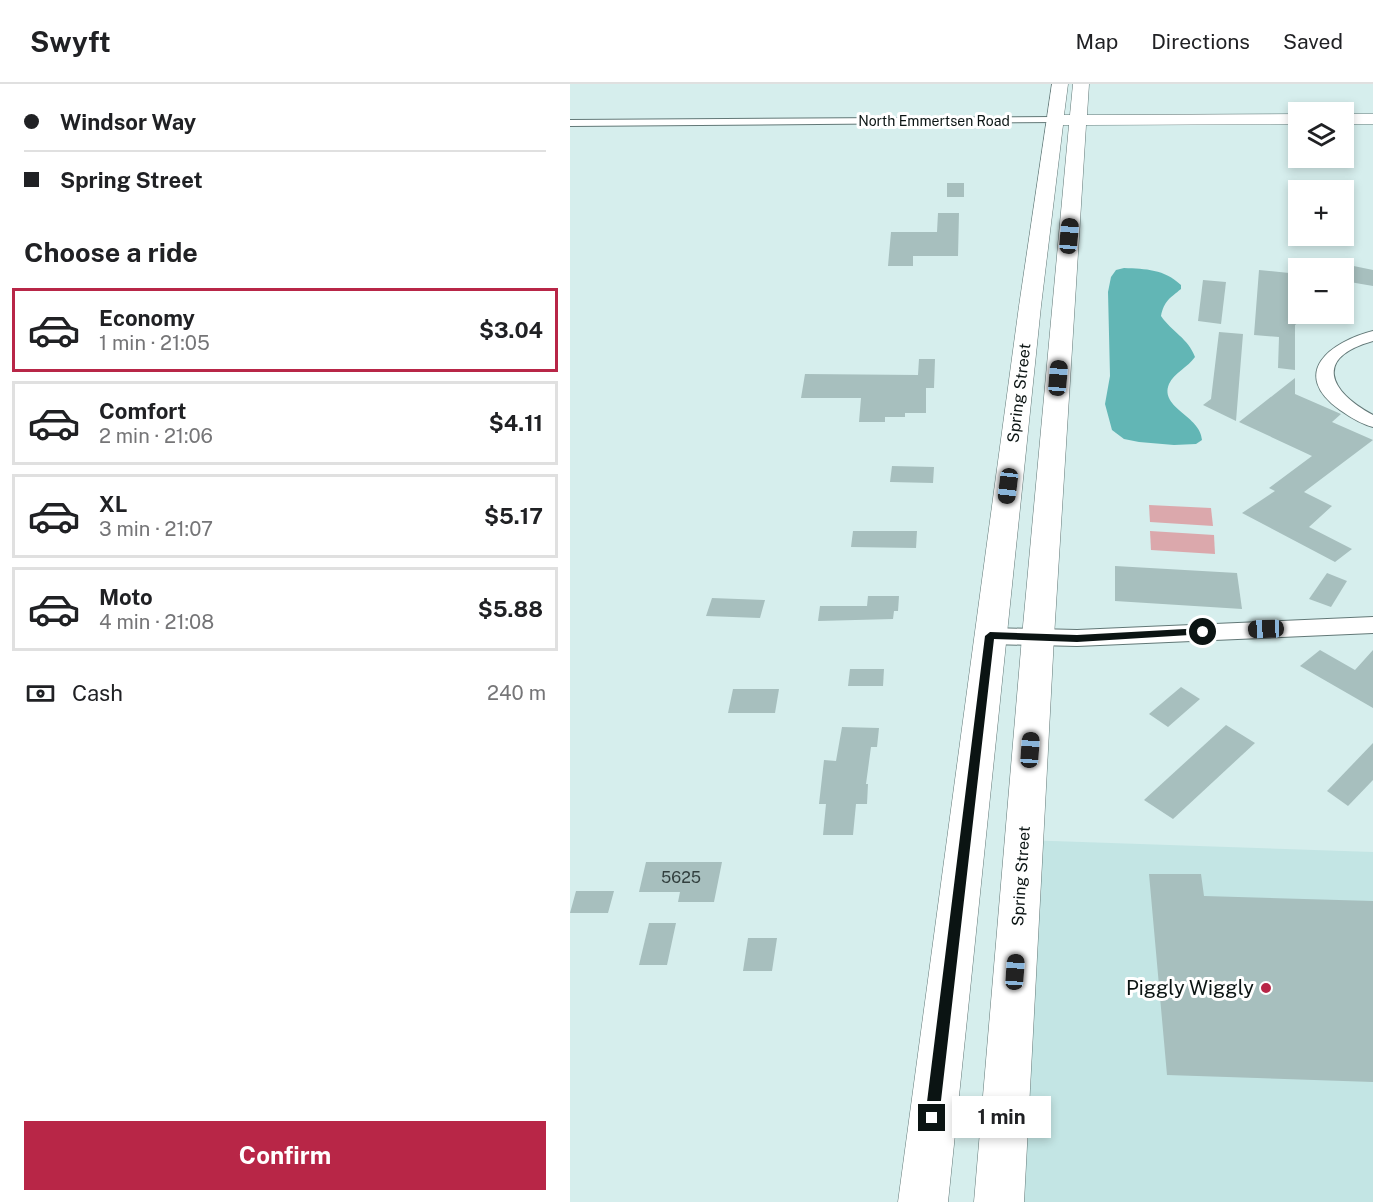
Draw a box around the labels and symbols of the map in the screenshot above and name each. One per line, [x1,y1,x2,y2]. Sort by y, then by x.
street label: North Emmertsen Road [858,113,1010,129]
car [1058,217,1080,255]
street label: Spring Street [1003,342,1035,444]
car [1047,359,1069,397]
car [997,467,1019,505]
route start [1189,618,1216,645]
car [1248,619,1284,639]
car [1020,731,1040,769]
street label: Spring Street [1008,825,1034,927]
house number: 5625 [661,868,701,887]
car [1005,953,1025,991]
place label: Piggly Wiggly [1126,976,1254,1000]
marker: Piggly Wiggly [1259,981,1273,995]
callout: 1 min [953,1097,1052,1139]
route end [918,1104,945,1131]

